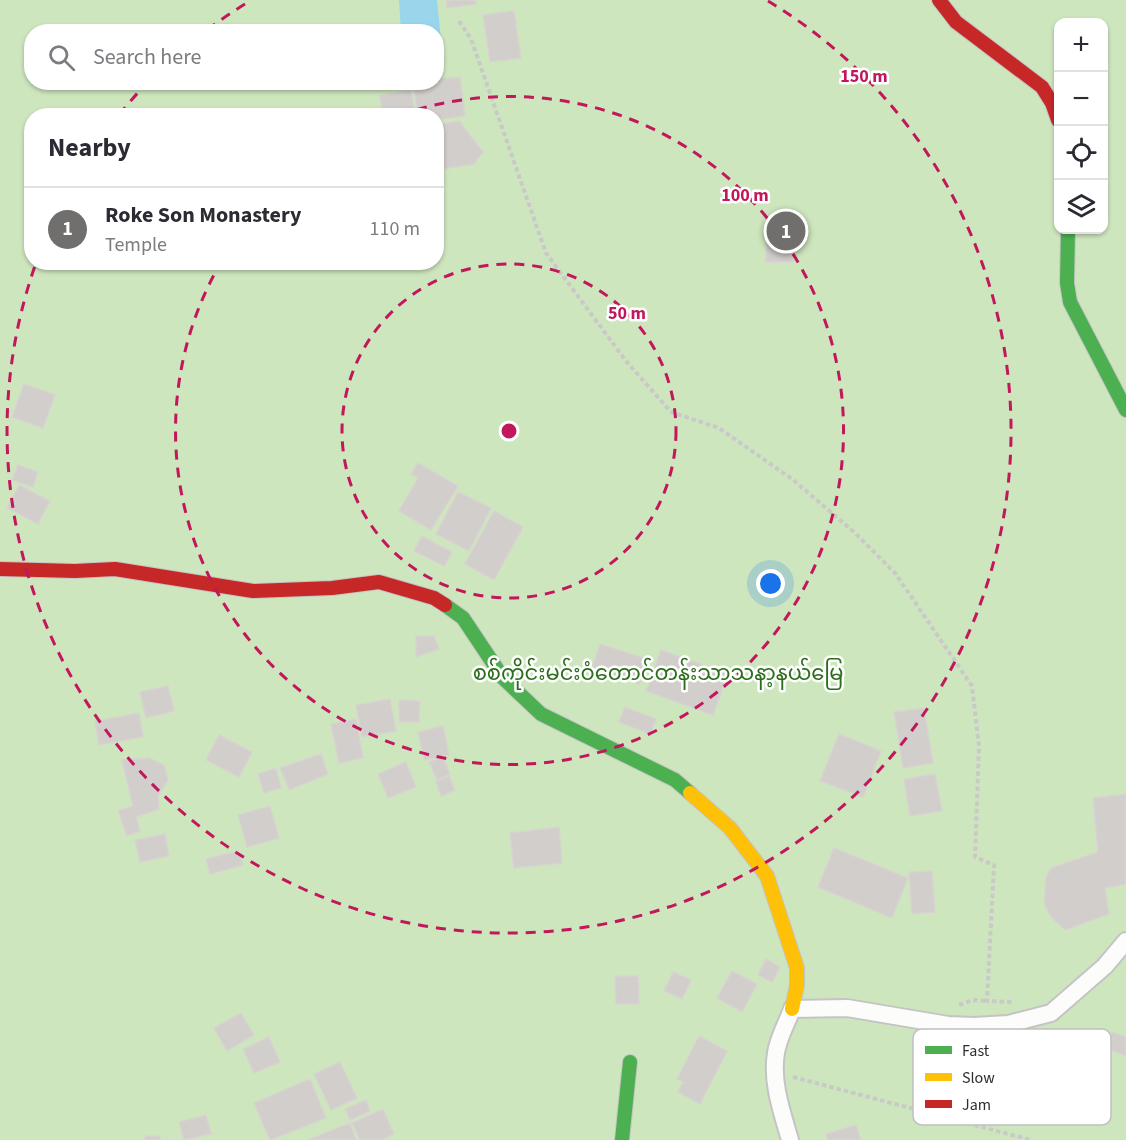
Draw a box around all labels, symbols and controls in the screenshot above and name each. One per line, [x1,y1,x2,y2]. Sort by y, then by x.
map controls [1054,18,1108,234]
button: + [1054,18,1108,72]
search box [24,24,444,90]
icon: search [45,41,78,74]
text: Search here [93,41,201,73]
text: 150 m [840,64,888,89]
button: − [1054,72,1108,126]
button: locate [1054,126,1108,180]
text: Nearby [48,129,131,166]
button: layers [1054,180,1108,234]
text: 100 m [721,183,769,208]
text: Roke Son Monastery [105,199,301,231]
pin: 1 [766,208,806,254]
text: 1 [62,215,73,243]
text: 110 m [370,215,420,243]
text: Temple [105,231,167,259]
text: 50 m [608,301,646,326]
centre of rings [499,421,519,441]
your location [756,569,785,598]
park label: စစ်ကိုင်းမင်းဝံတောင်တန်းသာသနာ့နယ်မြေ [473,657,843,690]
legend [913,1029,1111,1125]
text: Fast [962,1040,990,1062]
text: Slow [962,1067,995,1089]
text: Jam [962,1094,991,1116]

